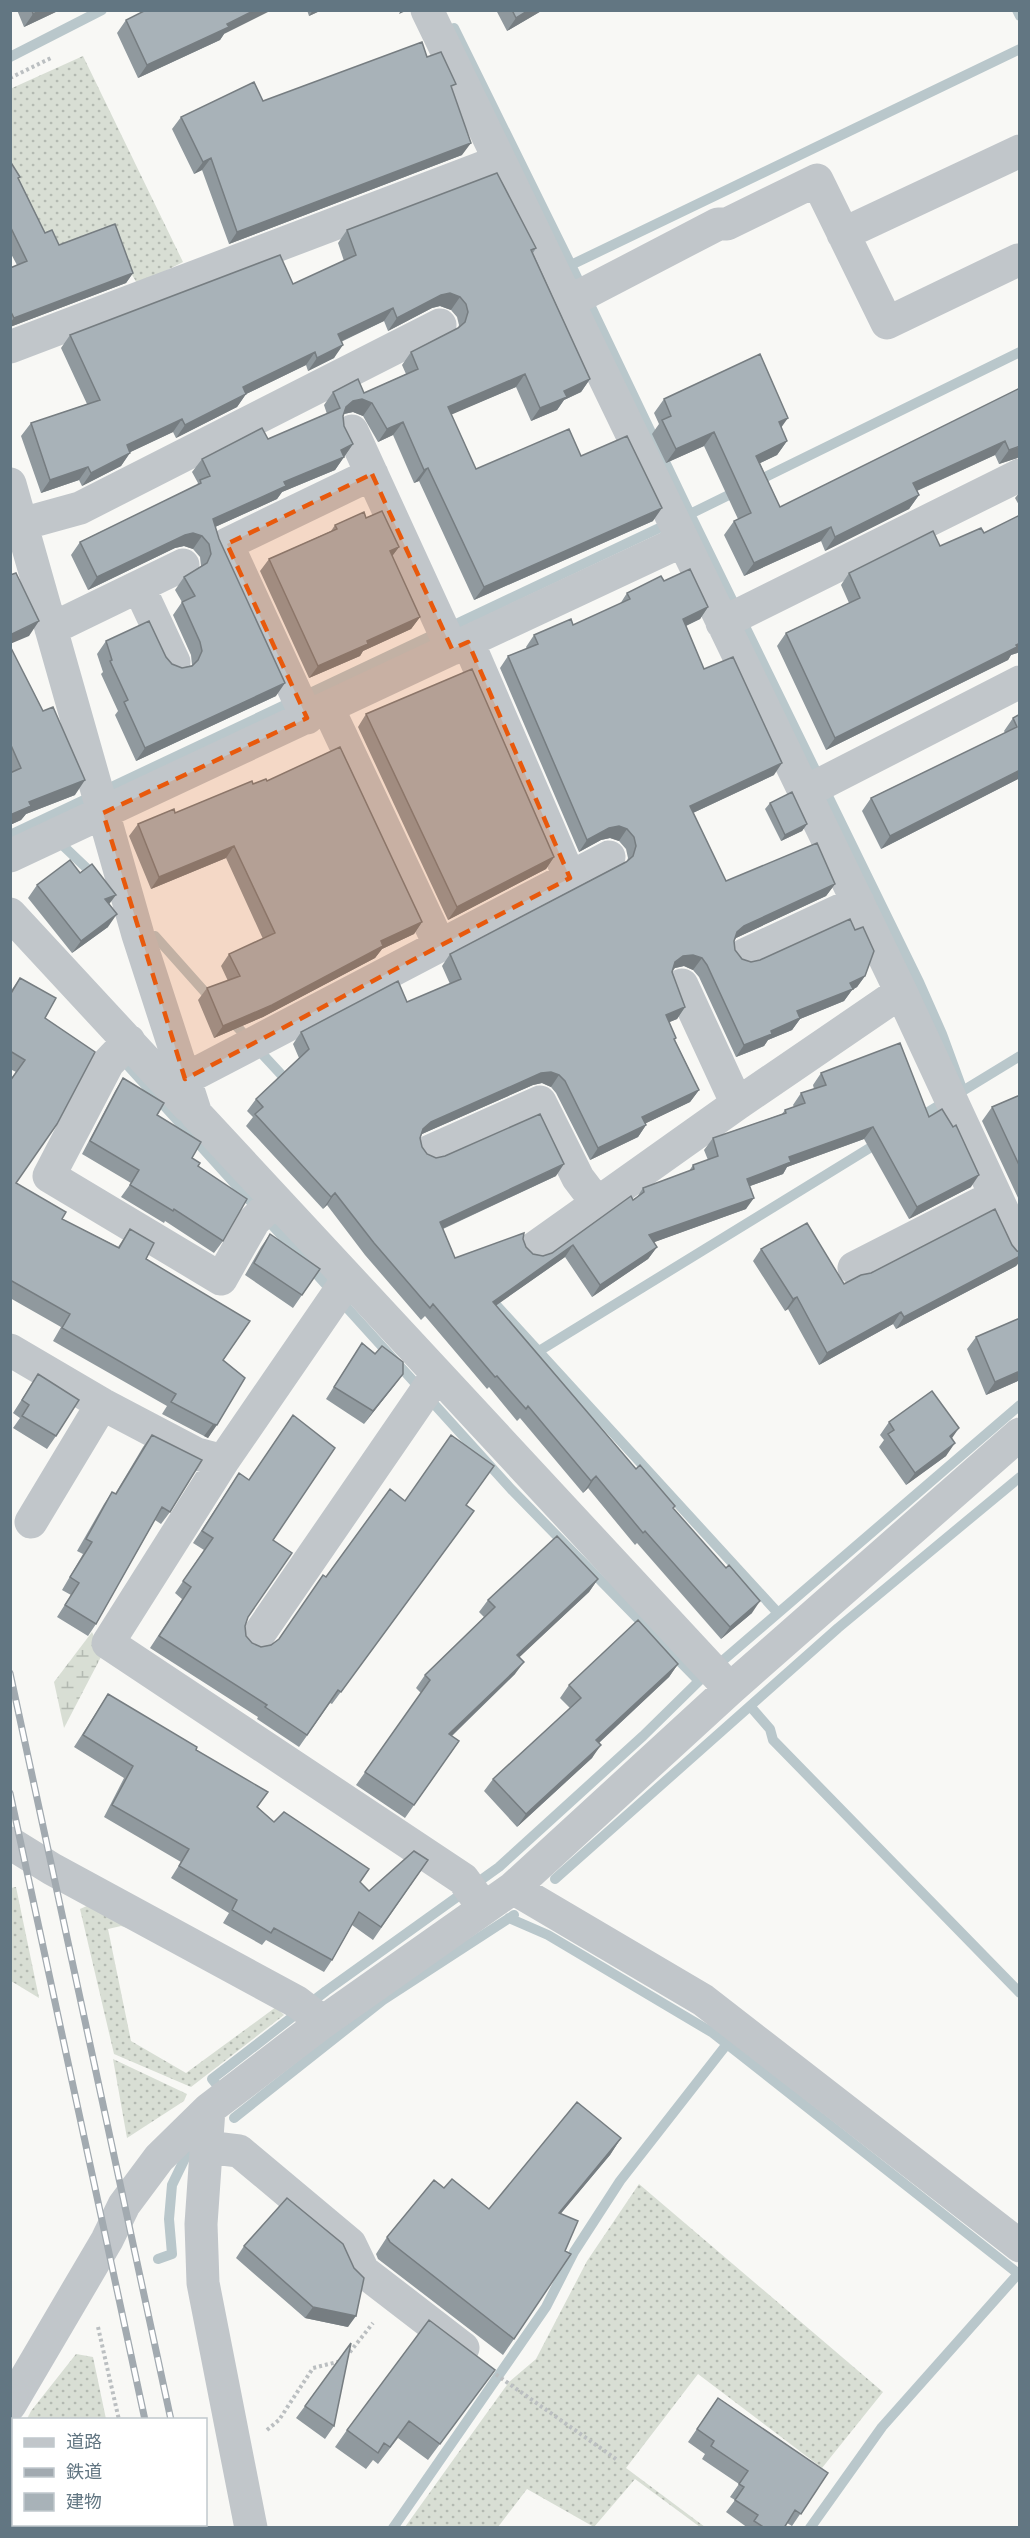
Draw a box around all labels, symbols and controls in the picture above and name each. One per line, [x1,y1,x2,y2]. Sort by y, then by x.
legend [12,2418,207,2526]
text: 道路 [66,2431,102,2453]
text: 鉄道 [66,2461,102,2483]
text: 建物 [66,2491,102,2513]

